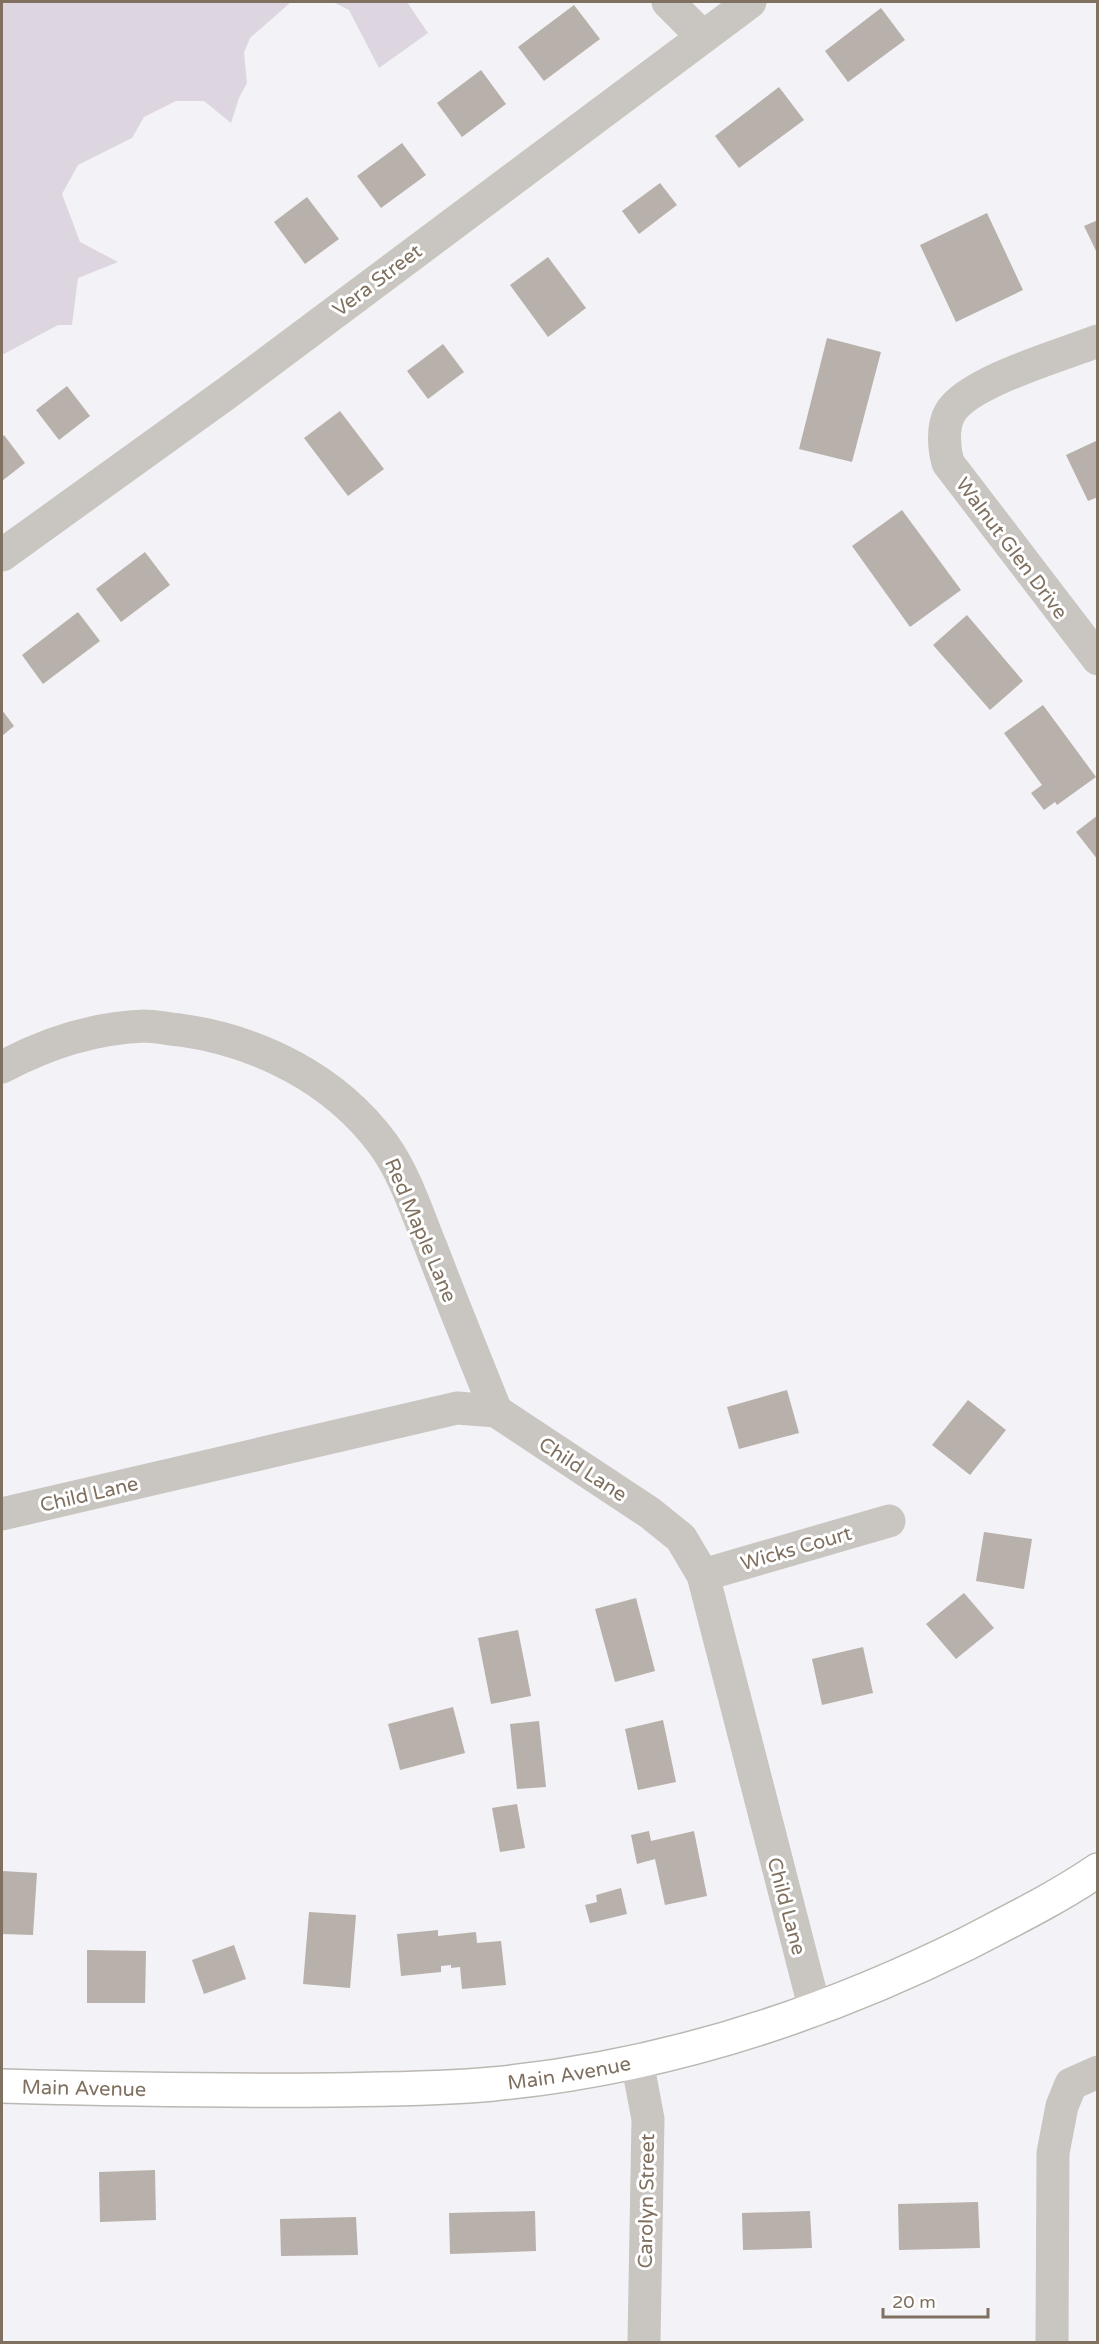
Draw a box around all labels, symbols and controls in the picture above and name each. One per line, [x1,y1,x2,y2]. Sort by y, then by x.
street label: Vera Street [328,239,427,322]
street label: Walnut Glen Drive [950,473,1072,624]
street label: Red Maple Lane [379,1155,461,1306]
street label: Child Lane [534,1433,631,1507]
street label: Child Lane [38,1472,141,1518]
street label: Wicks Court [738,1522,855,1576]
street label: Child Lane [761,1855,811,1958]
street label: Main Avenue [506,2052,633,2095]
street label: Main Avenue [21,2076,146,2102]
street label: Carolyn Street [634,2133,660,2269]
scale bar [883,2281,988,2319]
text: 20 m [892,2291,936,2313]

